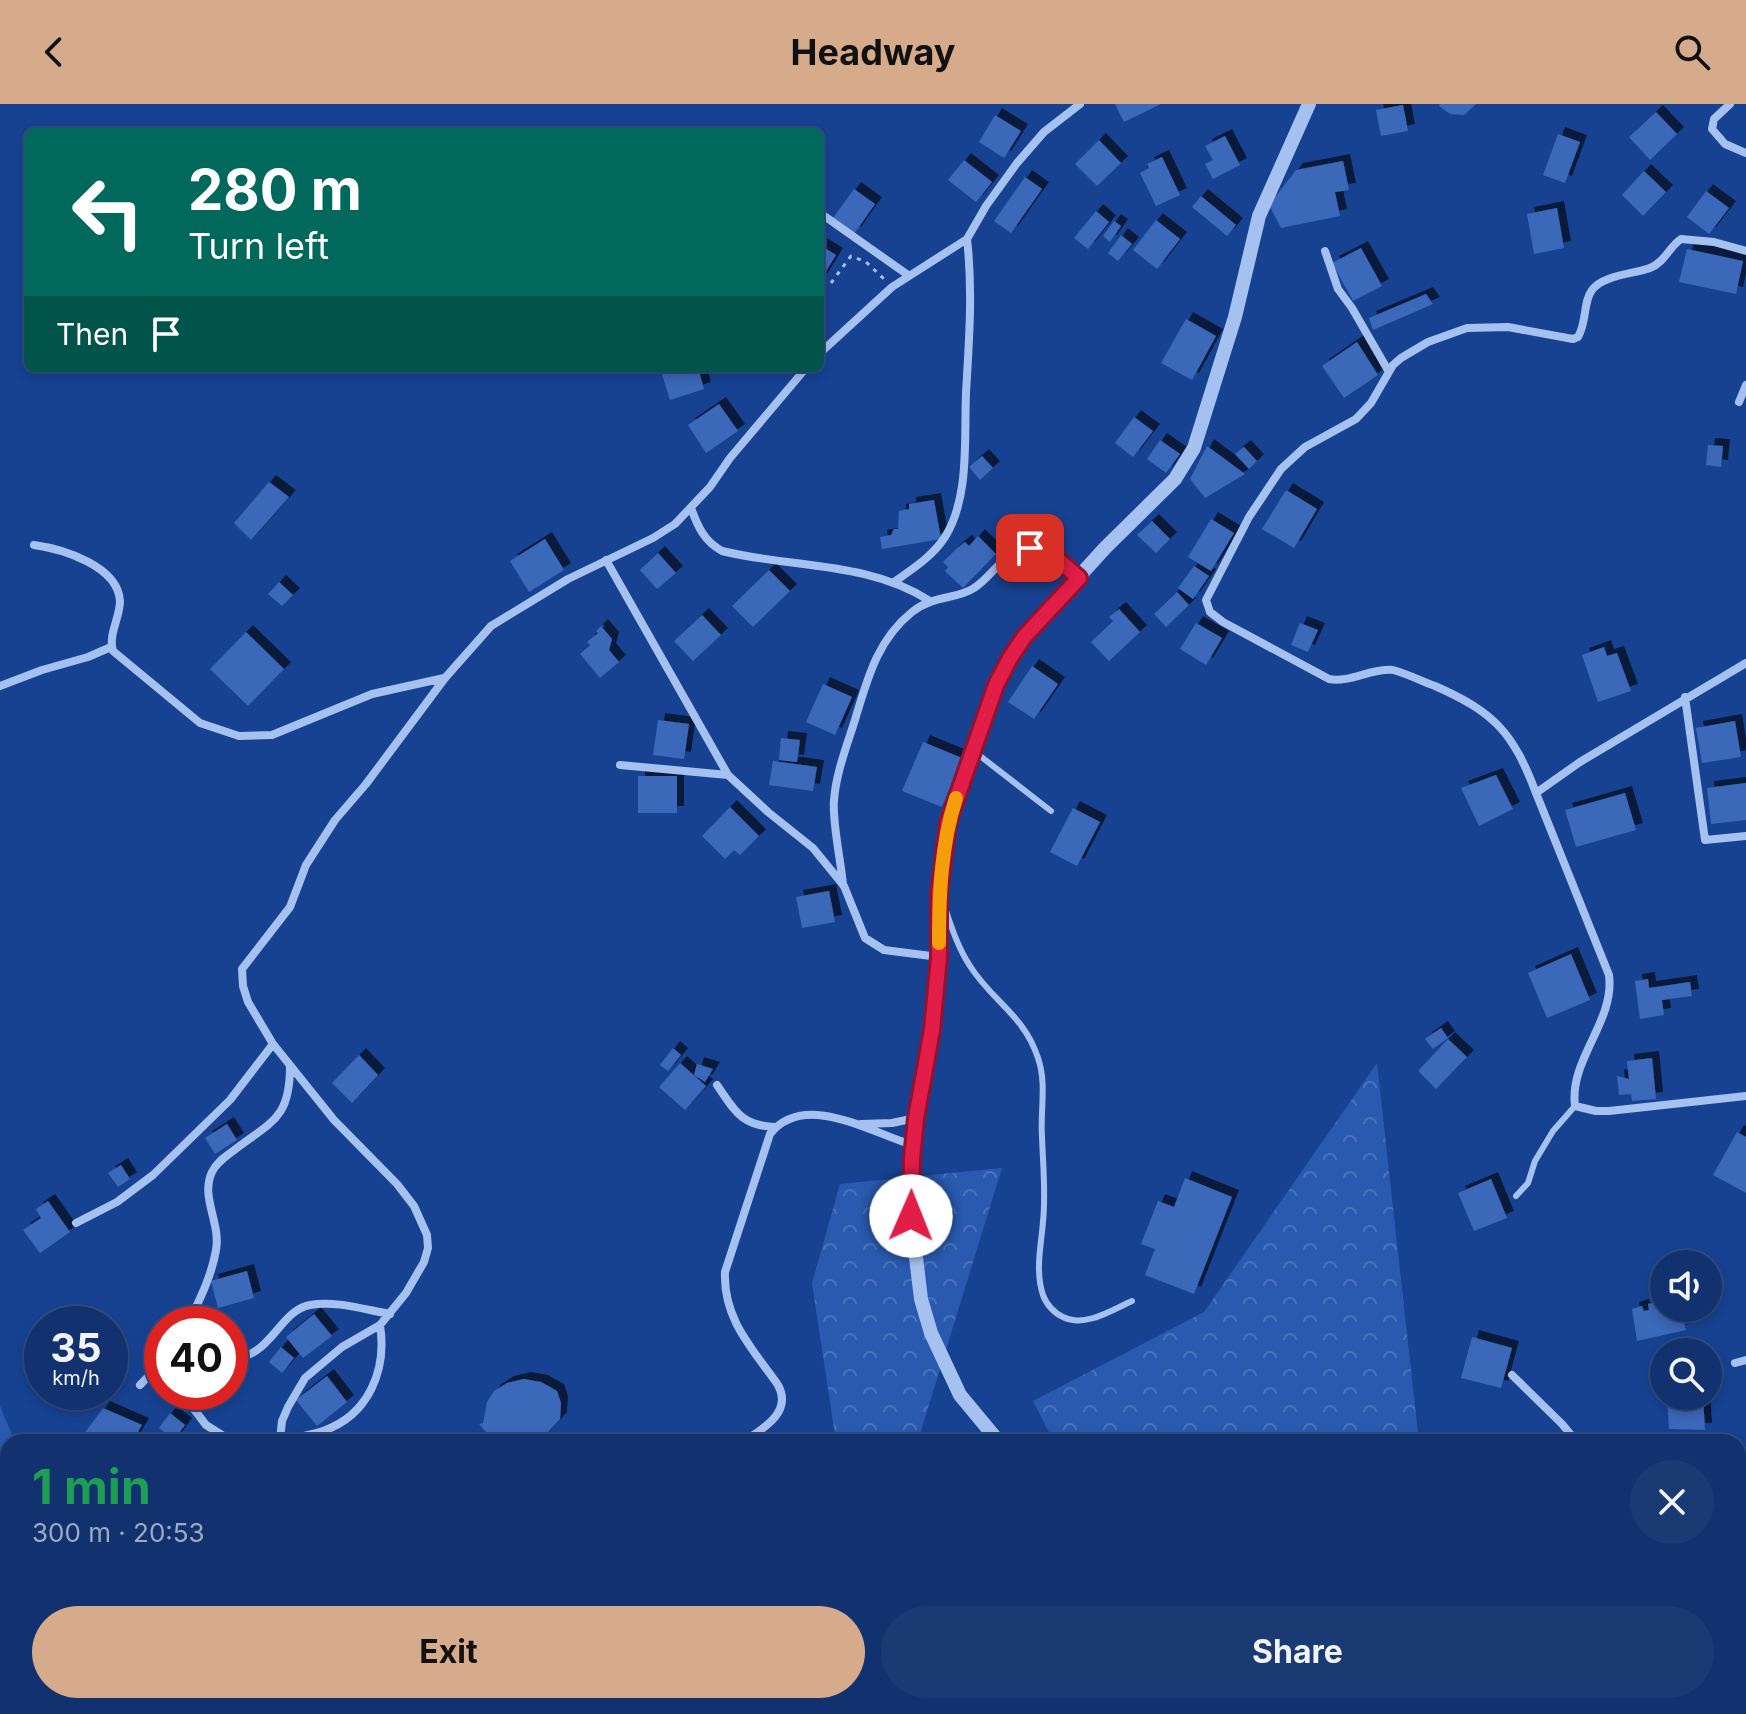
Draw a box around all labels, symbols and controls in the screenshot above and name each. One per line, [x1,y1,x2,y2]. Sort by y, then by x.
icon: back [32,30,76,74]
text: Headway [791,30,955,74]
icon: search [1670,30,1714,74]
text: 280 m [188,156,362,224]
icon: left [56,160,160,264]
text: Turn left [188,224,329,268]
icon: arrive [144,312,188,356]
text: Then [56,316,128,352]
pin [996,514,1064,582]
icon: arrive [1008,526,1052,570]
position arrow [869,1174,953,1258]
map controls [1650,1250,1722,1410]
button: sound [1650,1250,1722,1322]
speed limit sign: 40 [144,1306,248,1410]
text: 35 [50,1323,102,1372]
button: search [1650,1338,1722,1410]
text: km/h [52,1366,100,1390]
text: 1 min [32,1457,151,1516]
button: close [1630,1460,1714,1544]
text: 300 m · 20:53 [32,1517,205,1548]
button: Exit [32,1606,865,1698]
button: Share [881,1606,1714,1698]

